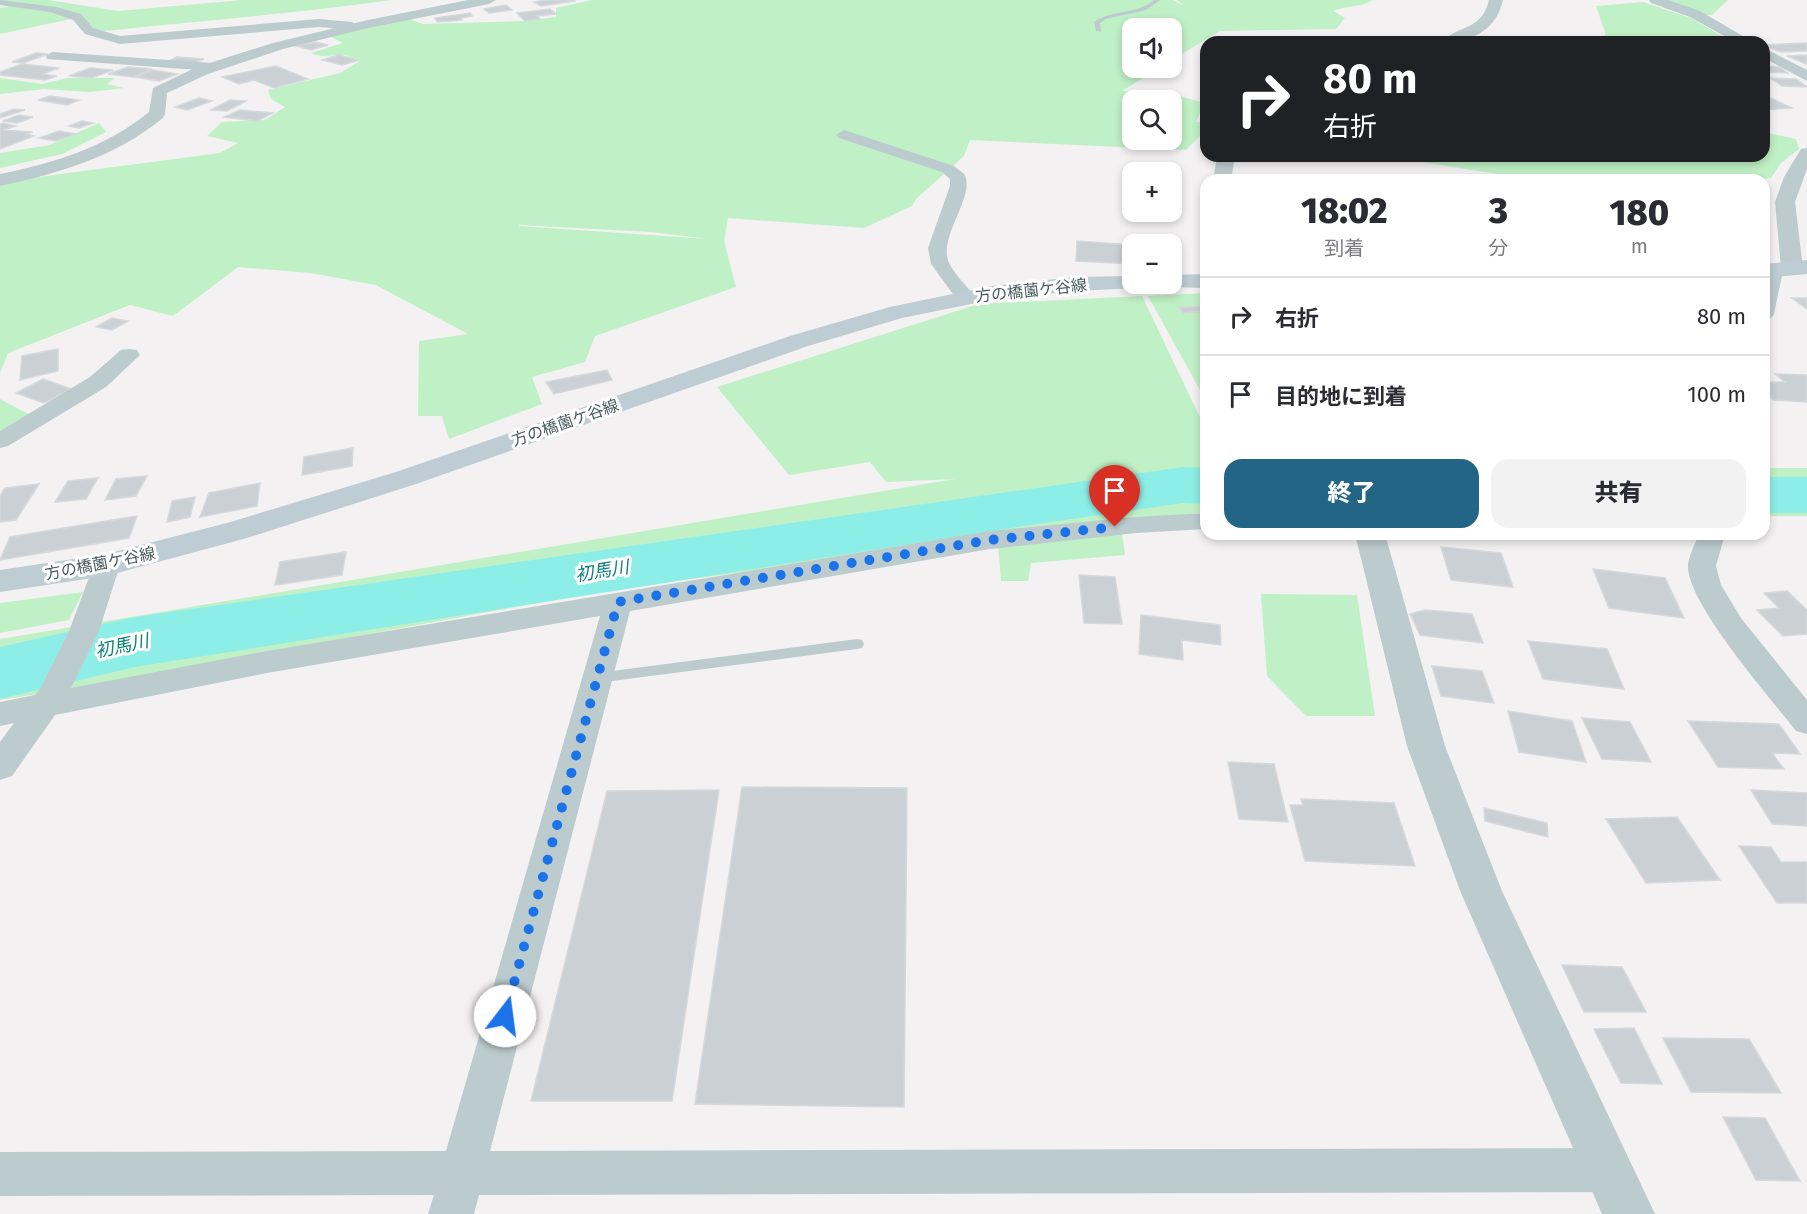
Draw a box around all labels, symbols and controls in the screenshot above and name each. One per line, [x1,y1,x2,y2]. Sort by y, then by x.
map controls [1122,18,1182,294]
button: sound [1122,18,1182,78]
text: 80 m [1323,54,1417,104]
icon: right [1224,60,1302,138]
button: search [1122,90,1182,150]
text: 右折 [1323,111,1377,143]
button: + [1122,162,1182,222]
text: 18:02 [1301,189,1388,233]
text: 3 [1489,189,1508,233]
text: 180 [1609,191,1669,235]
button: − [1122,234,1182,294]
text: m [1631,234,1648,258]
text: 到着 [1324,236,1364,260]
text: 分 [1489,236,1509,260]
street label: 方の橋薗ケ谷線 [974,275,1088,306]
icon: right [1224,300,1257,333]
text: 80 m [1697,303,1746,330]
text: 右折 [1275,305,1319,332]
icon: arrive [1224,378,1257,411]
text: 100 m [1687,381,1746,408]
text: 目的地に到着 [1275,383,1407,410]
street label: 方の橋薗ケ谷線 [509,395,621,450]
button: 終了 [1224,459,1479,528]
button: 共有 [1491,459,1746,528]
pin [1089,465,1140,527]
icon: arrive [1098,474,1131,507]
street label: 方の橋薗ケ谷線 [43,543,157,584]
water label: 初馬川 [574,556,632,586]
water label: 初馬川 [93,629,153,662]
position arrow [473,984,537,1048]

